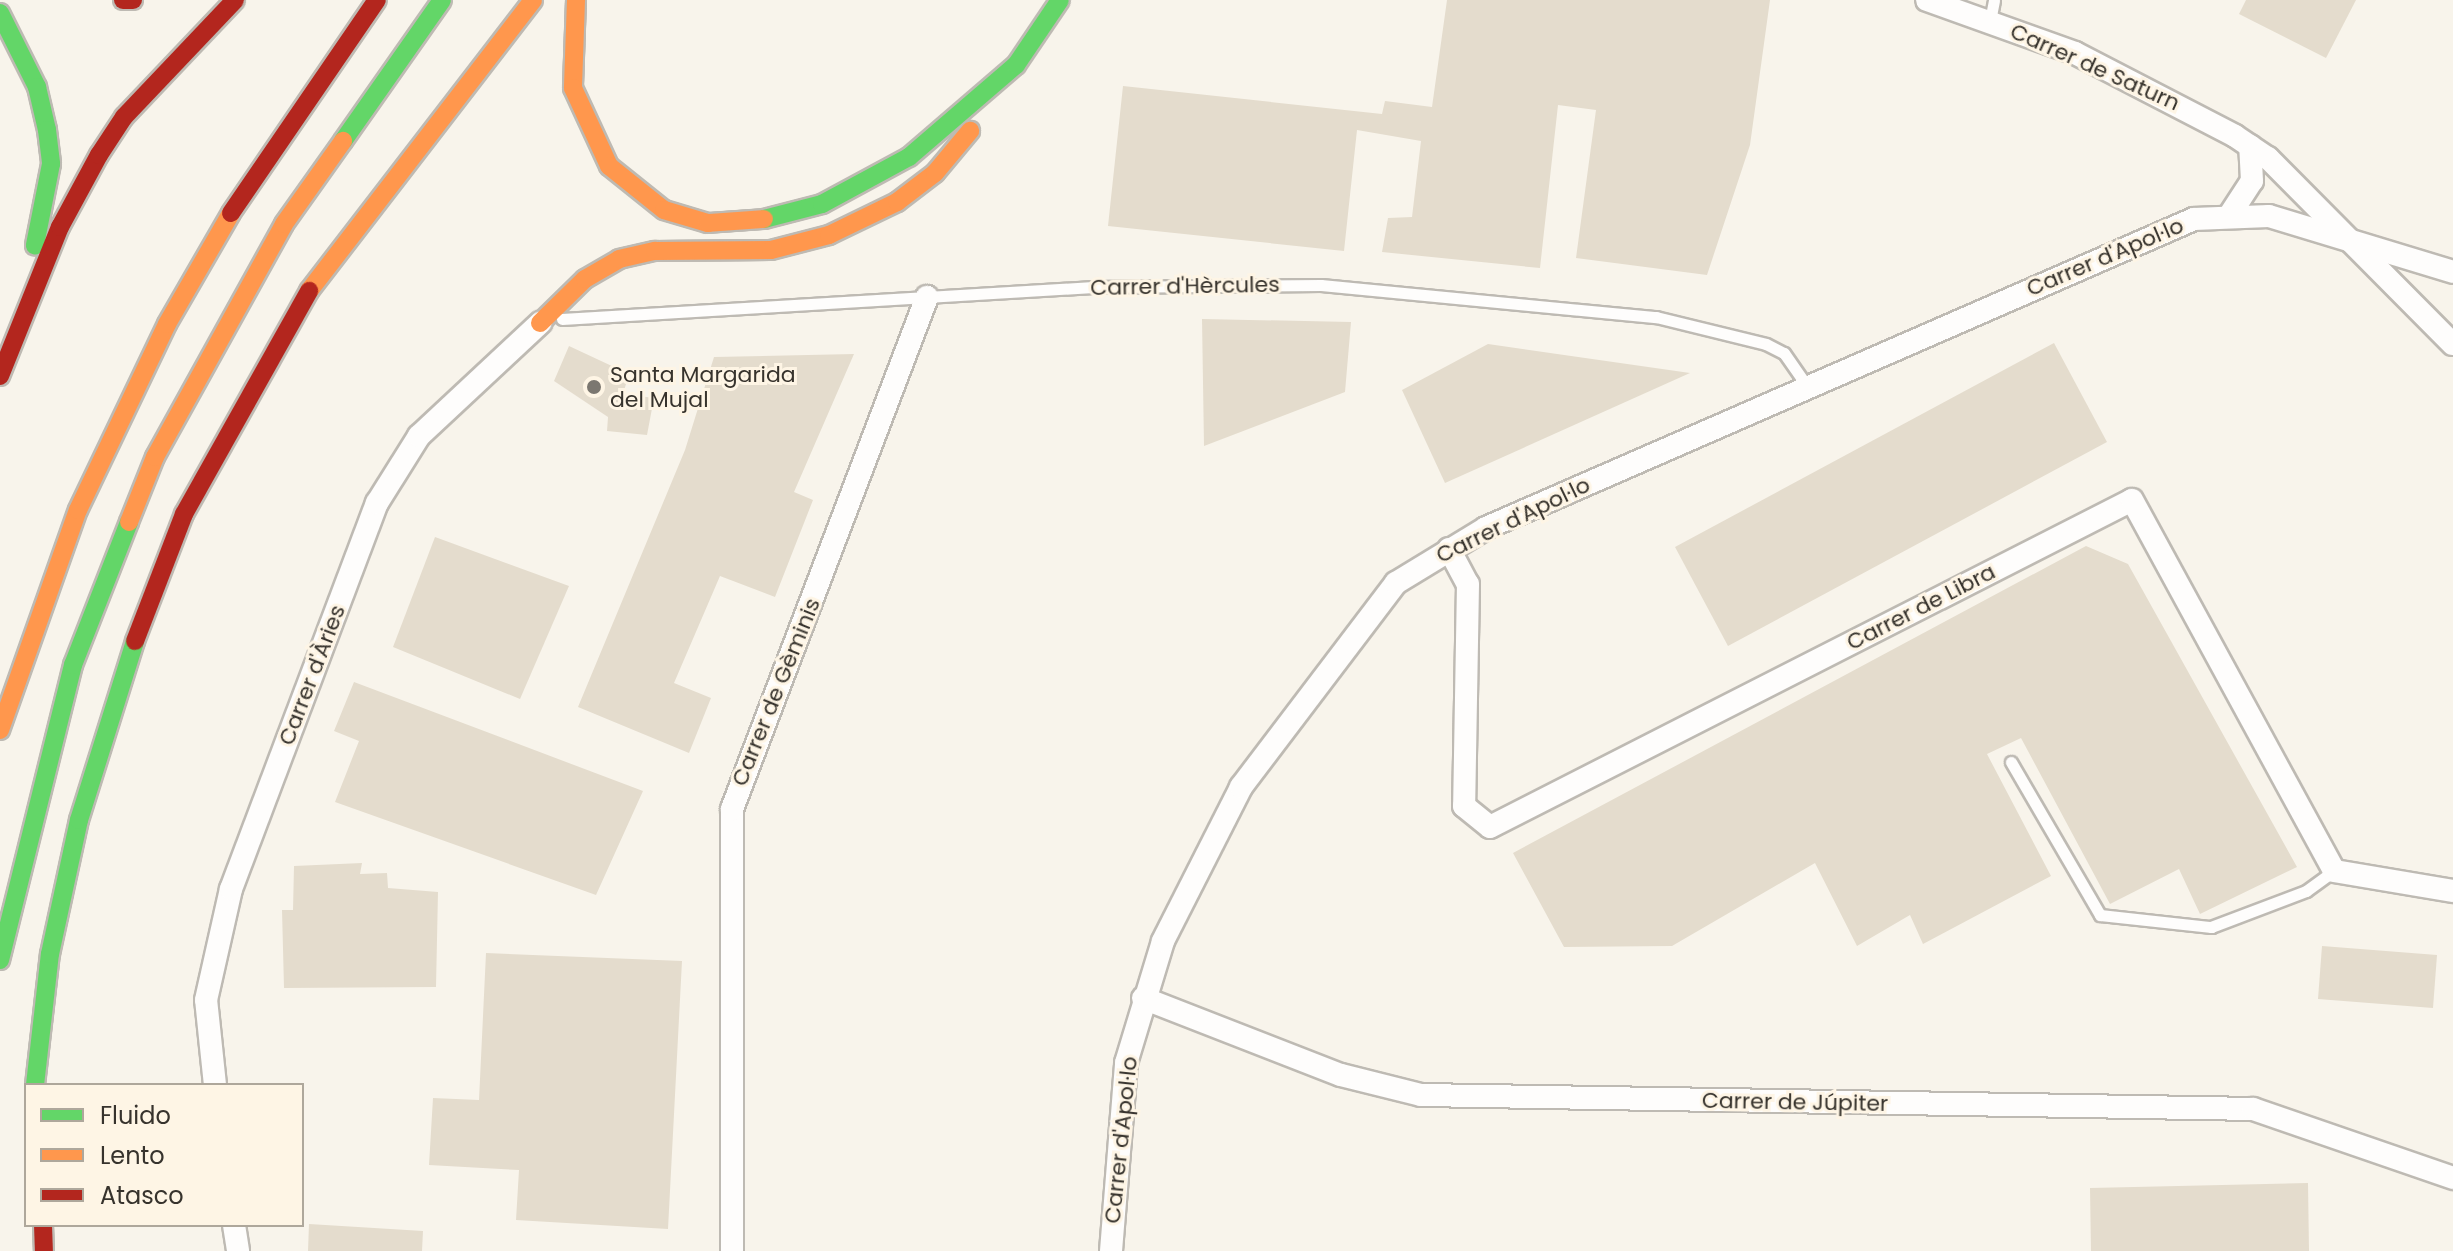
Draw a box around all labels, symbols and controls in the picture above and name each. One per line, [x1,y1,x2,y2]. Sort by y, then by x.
street label: Carrer de Saturn [2006,18,2184,116]
street label: Carrer d'Apol·lo [2023,212,2187,302]
street label: Carrer d'Hèrcules [1090,271,1280,301]
place label: Santa Margarida del Mujal [610,361,796,412]
marker: Santa Margarida del Mujal [585,378,603,396]
street label: Carrer d'Apol·lo [1432,471,1594,569]
street label: Carrer de Libra [1842,558,2000,656]
street label: Carrer de Gèminis [726,594,826,790]
street label: Carrer d'Àries [273,601,351,749]
street label: Carrer d'Apol·lo [1099,1055,1143,1225]
legend [24,1083,304,1227]
street label: Carrer de Júpiter [1702,1087,1888,1117]
text: Fluido [100,1099,171,1132]
text: Lento [100,1139,165,1172]
text: Atasco [100,1179,184,1212]

